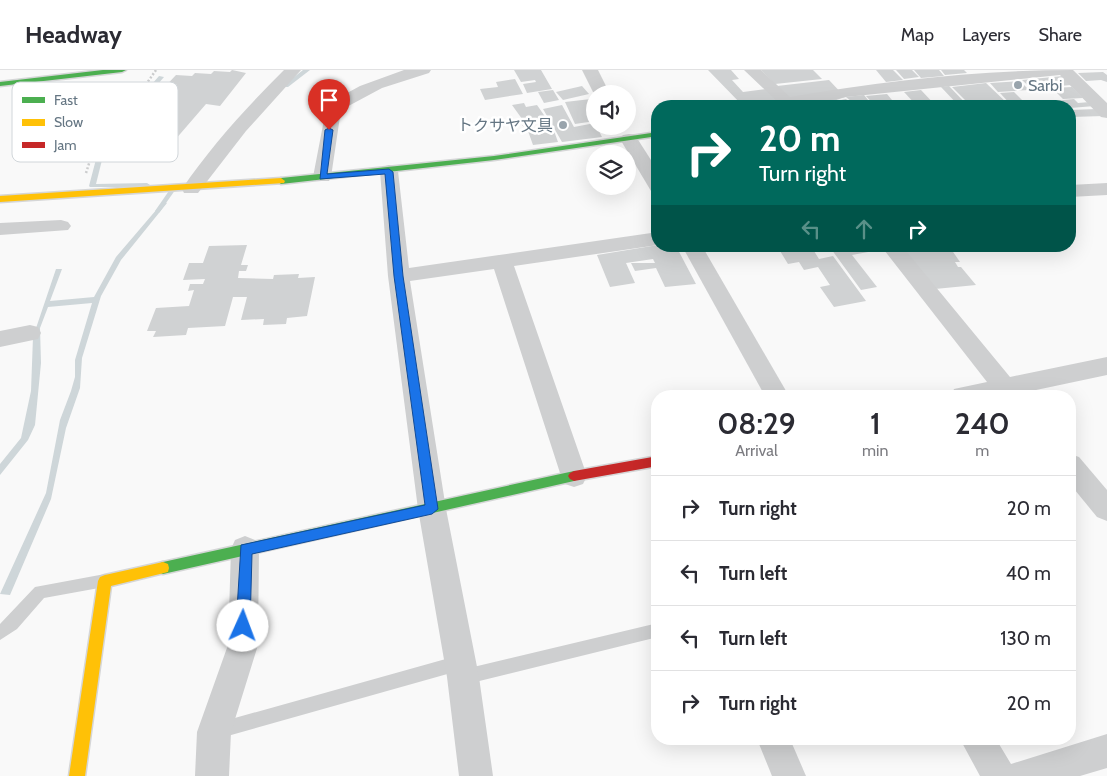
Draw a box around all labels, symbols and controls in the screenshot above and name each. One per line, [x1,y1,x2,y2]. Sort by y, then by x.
text: Headway [25,20,122,49]
text: Map [901,24,934,46]
text: Layers [962,24,1011,46]
text: Share [1039,24,1082,46]
place label: Sarbi [1028,76,1062,95]
pin [308,79,350,130]
marker: Sarbi [1012,79,1024,91]
legend [12,82,178,162]
map controls [586,85,636,195]
button: sound [586,85,636,135]
icon: arrive [315,86,343,114]
text: Fast [54,91,78,109]
text: Slow [54,113,83,131]
place label: トクサヤ文具 [457,116,553,135]
text: 20 m [759,117,841,160]
marker: トクサヤ文具 [557,119,569,131]
icon: right [676,120,741,185]
text: Jam [53,136,76,154]
button: layers [586,145,636,195]
text: Turn right [759,160,846,187]
icon: left [797,215,825,243]
icon: ahead [850,215,878,243]
icon: right [903,215,931,243]
text: 08:29 [717,405,796,442]
text: 1 [870,405,880,442]
text: 240 [955,405,1010,442]
text: Arrival [735,441,778,460]
text: min [862,441,888,460]
text: m [975,441,989,460]
icon: right [676,494,704,522]
text: Turn right [719,497,797,520]
text: 20 m [1007,497,1051,520]
icon: left [676,559,704,587]
text: Turn left [719,562,787,585]
text: 40 m [1006,562,1051,585]
position arrow [216,599,268,651]
icon: left [676,624,704,652]
text: Turn left [719,627,787,650]
text: 130 m [1000,627,1051,650]
icon: right [676,689,704,717]
text: Turn right [719,692,797,715]
text: 20 m [1007,692,1051,715]

